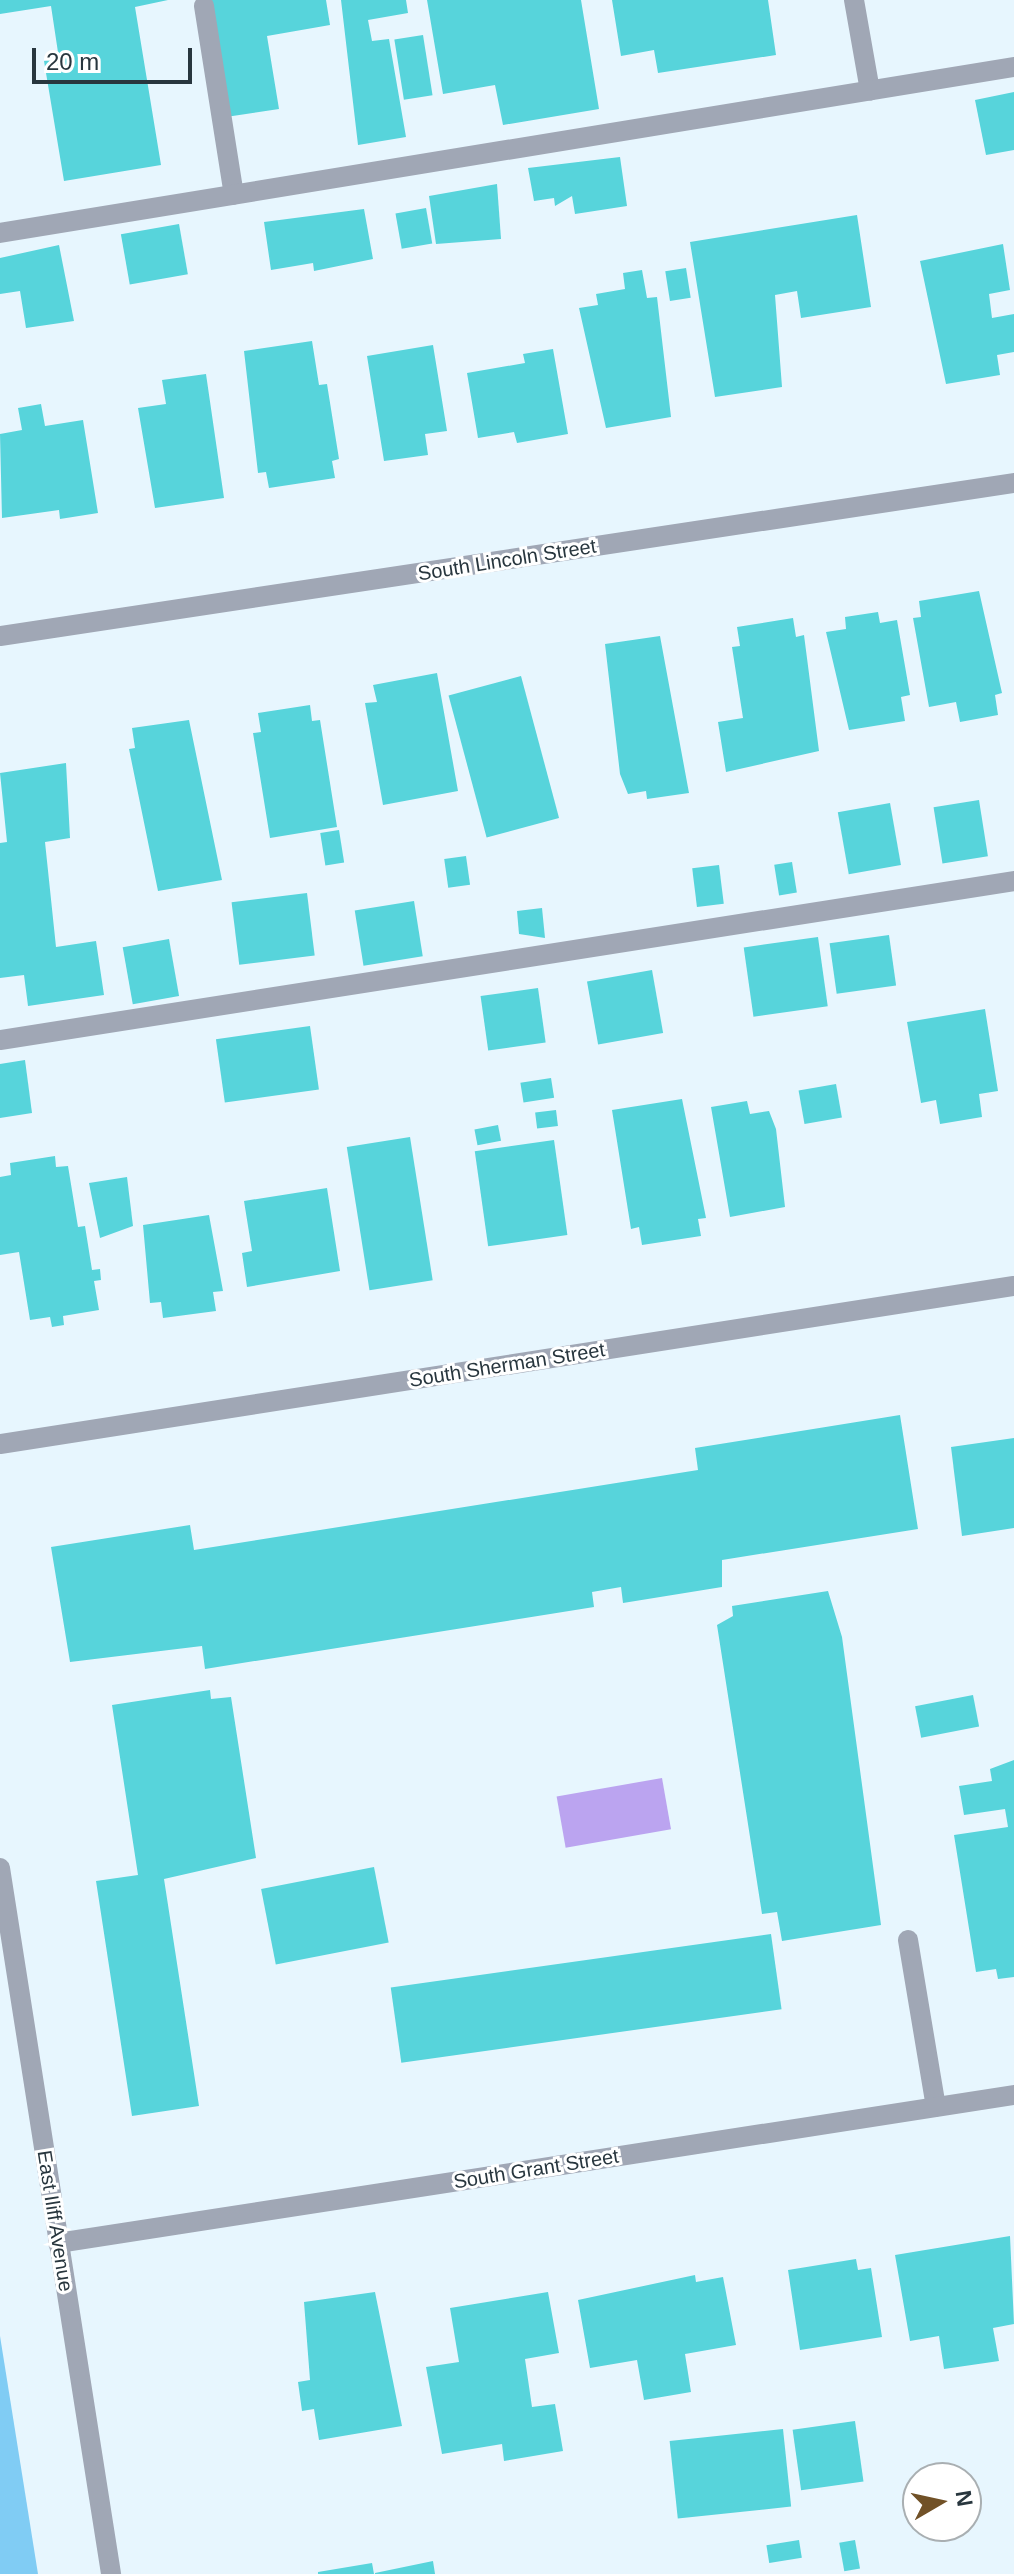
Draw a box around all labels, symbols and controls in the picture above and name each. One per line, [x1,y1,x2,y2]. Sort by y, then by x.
scale bar [36,32,196,82]
text: 20 m [46,48,99,75]
street label: South Lincoln Street [416,534,598,586]
street label: South Sherman Street [407,1338,607,1392]
street label: South Grant Street [452,2144,620,2194]
street label: East Iliff Avenue [32,2148,78,2294]
north arrow [902,2462,982,2542]
text: N [951,2489,978,2508]

